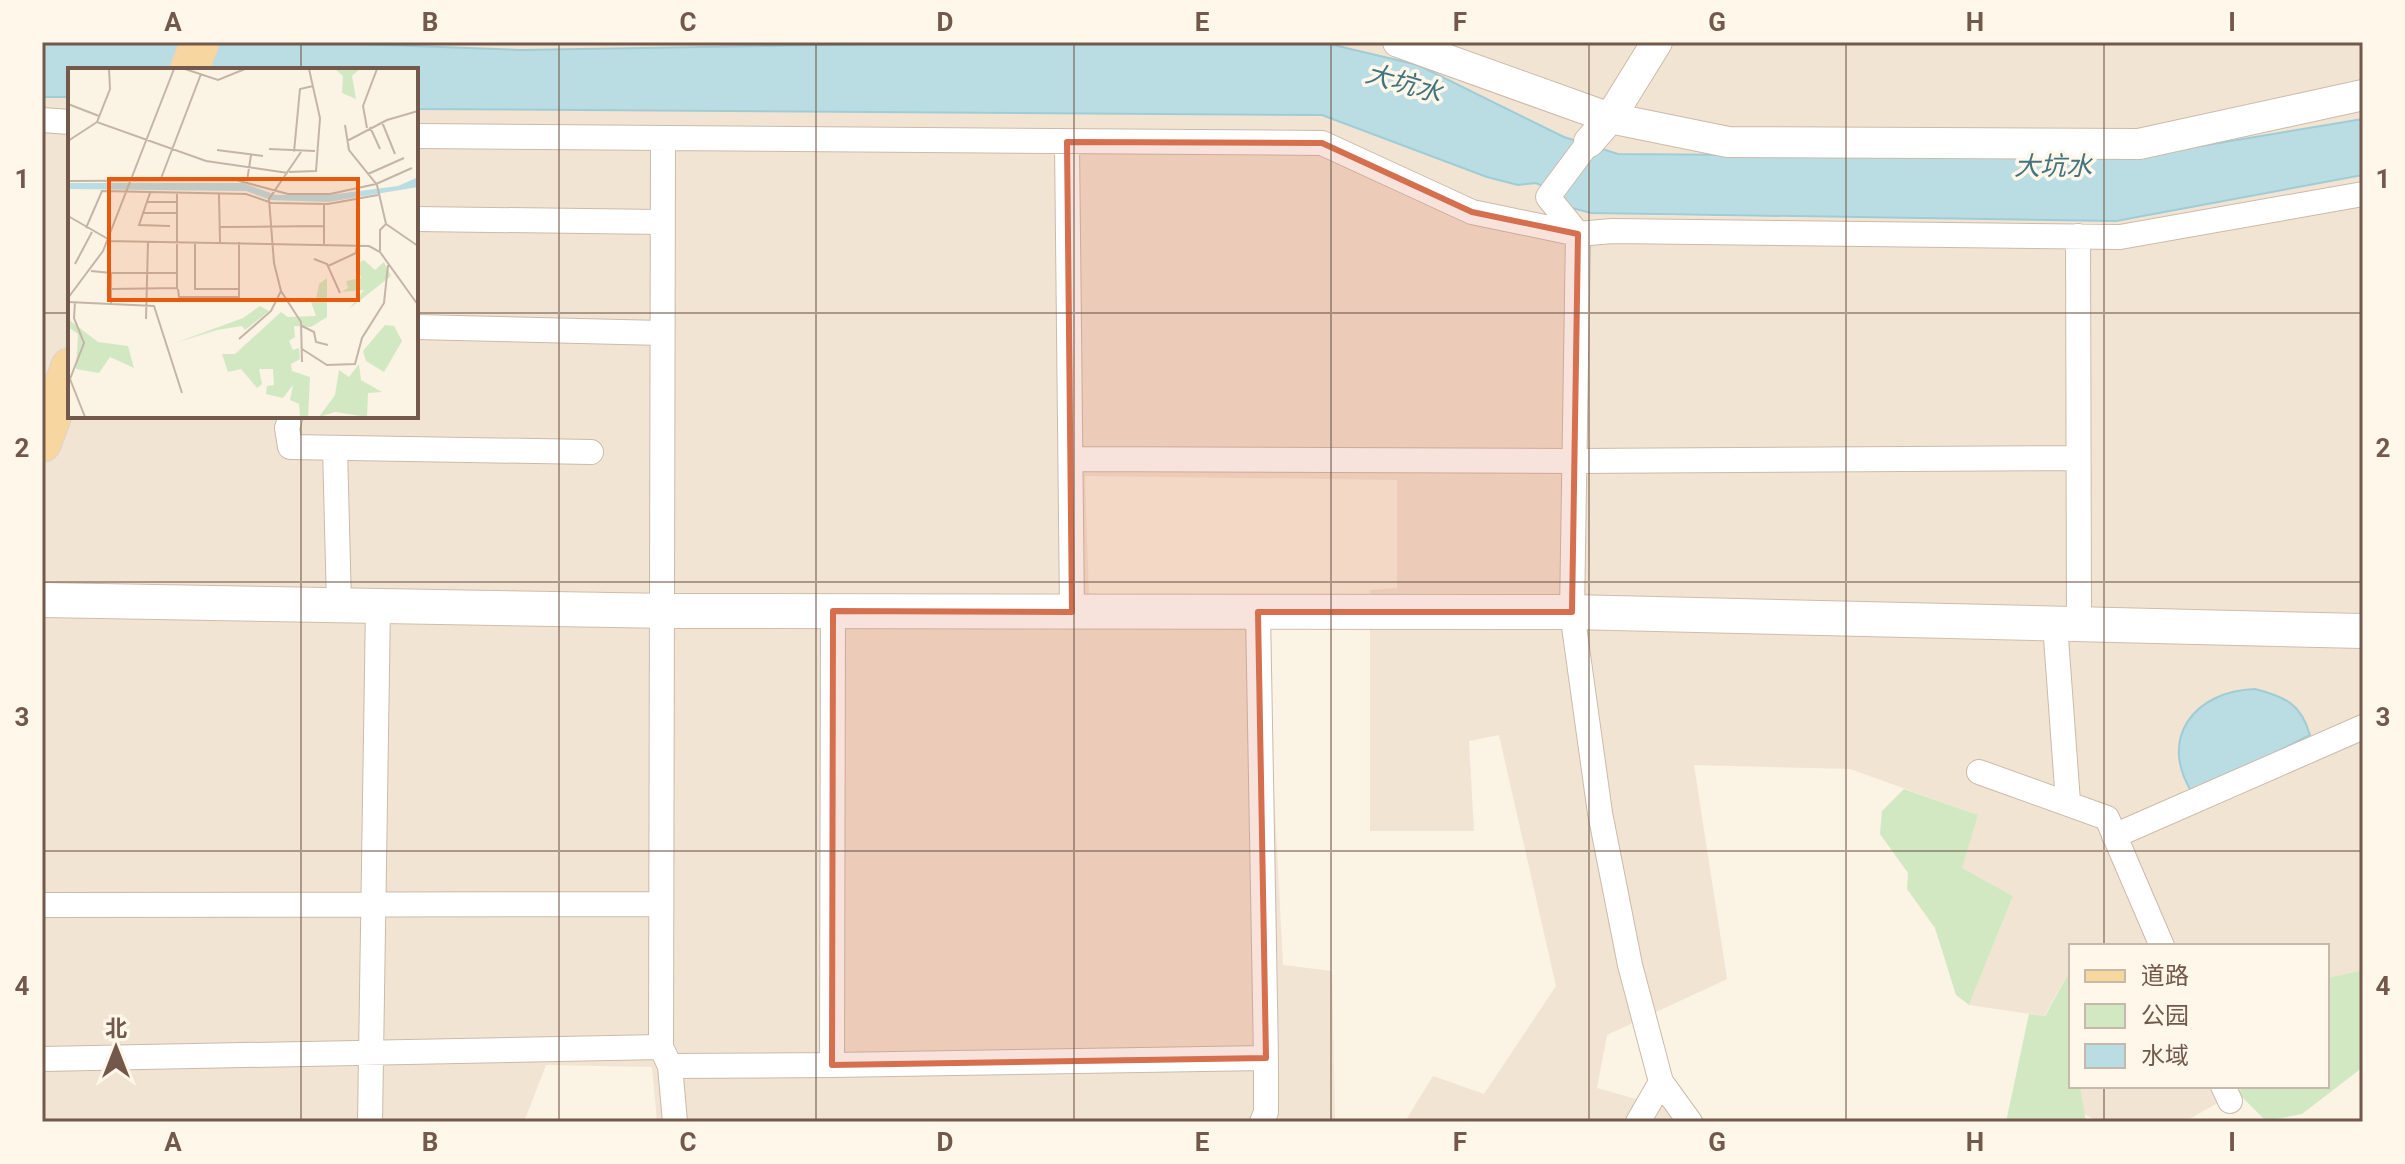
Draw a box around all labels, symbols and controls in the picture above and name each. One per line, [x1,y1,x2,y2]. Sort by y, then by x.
text: A [164,7,182,37]
text: B [422,7,438,37]
text: C [679,7,697,37]
text: D [937,7,953,37]
text: E [1195,7,1210,37]
text: F [1453,7,1467,37]
text: G [1708,7,1726,37]
text: H [1966,7,1984,37]
text: I [2228,7,2236,37]
water label: 大坑水 [1362,58,1447,108]
inset map [68,68,418,418]
water label: 大坑水 [2014,151,2093,181]
text: 1 [15,164,29,194]
text: 1 [2376,164,2390,194]
text: 2 [15,433,29,463]
text: 2 [2376,433,2390,463]
text: 3 [15,702,29,732]
text: 3 [2376,702,2390,732]
legend [2069,944,2329,1088]
text: 道路 [2141,962,2189,990]
text: 4 [15,971,30,1001]
text: 4 [2376,971,2391,1001]
text: 公园 [2141,1002,2189,1030]
north arrow [76,1008,156,1088]
text: 北 [105,1016,127,1041]
text: 水域 [2141,1042,2189,1070]
text: A [164,1127,182,1157]
text: B [422,1127,438,1157]
text: C [679,1127,697,1157]
text: D [937,1127,953,1157]
text: E [1195,1127,1210,1157]
text: F [1453,1127,1467,1157]
text: G [1708,1127,1726,1157]
text: H [1966,1127,1984,1157]
text: I [2228,1127,2236,1157]

